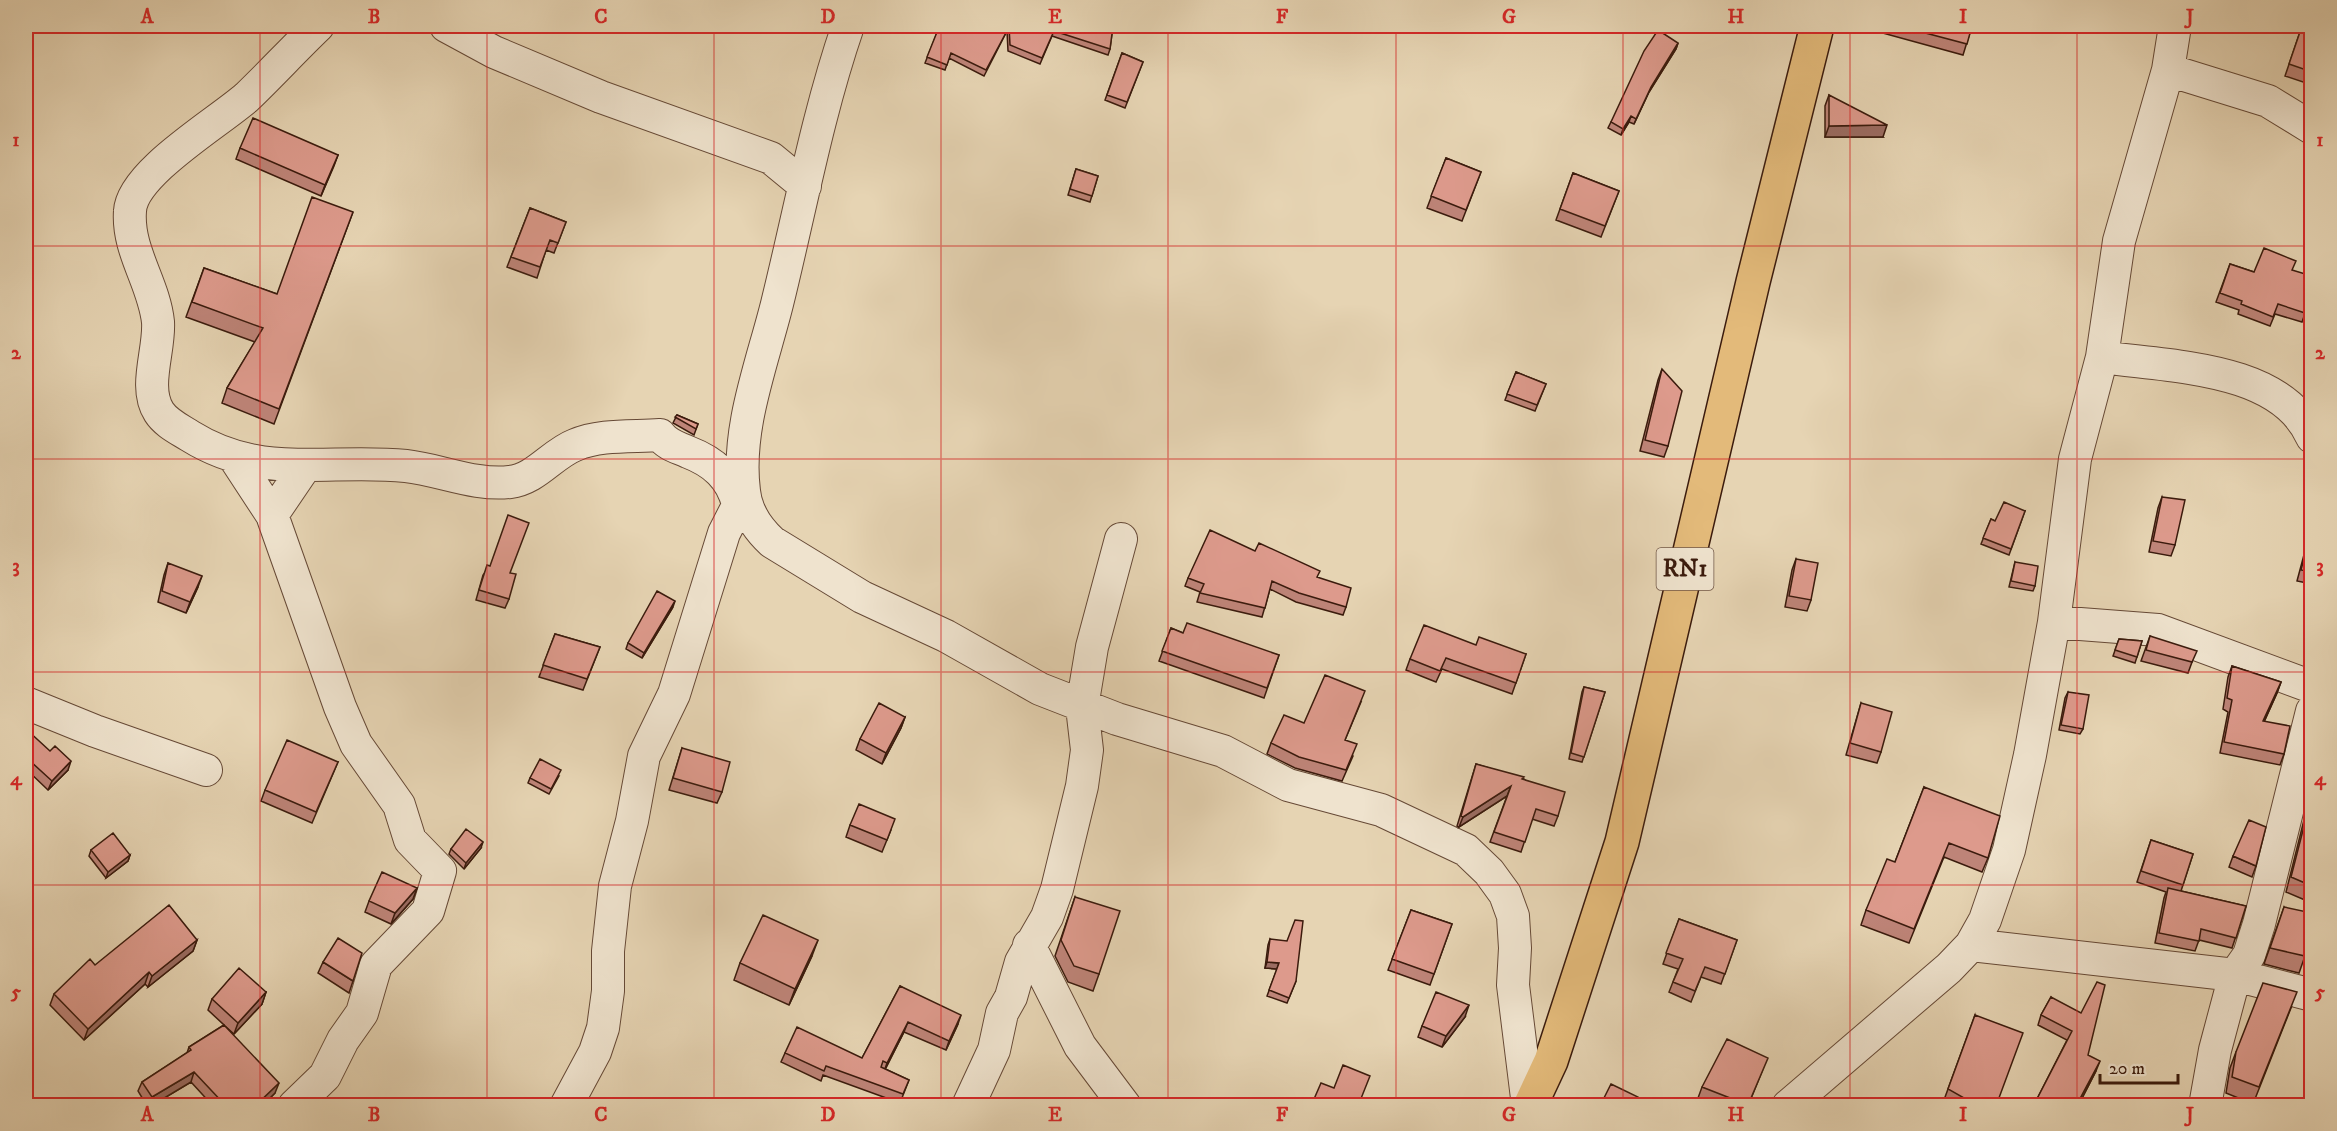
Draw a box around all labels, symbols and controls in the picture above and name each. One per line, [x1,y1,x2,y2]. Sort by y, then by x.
text: A [140,5,155,30]
text: B [368,5,380,30]
text: C [594,5,608,30]
text: D [821,5,836,30]
text: E [1048,5,1062,30]
text: F [1276,5,1289,30]
text: G [1502,5,1516,30]
text: H [1728,5,1745,30]
text: I [1959,5,1967,30]
text: J [2184,5,2194,30]
text: 1 [12,128,20,153]
text: 1 [2316,128,2324,153]
text: 2 [11,341,22,366]
text: 2 [2315,341,2326,366]
road number: RN1 [1656,548,1714,590]
text: 3 [12,554,20,579]
text: 3 [2316,554,2324,579]
text: 4 [10,767,23,792]
text: 4 [2314,767,2327,792]
text: 5 [10,980,21,1005]
text: 5 [2314,980,2325,1005]
scale bar [2100,1047,2178,1085]
text: 20 m [2109,1058,2145,1080]
text: A [140,1103,155,1128]
text: B [368,1103,380,1128]
text: C [594,1103,608,1128]
text: D [821,1103,836,1128]
text: E [1048,1103,1062,1128]
text: F [1276,1103,1289,1128]
text: G [1502,1103,1516,1128]
text: H [1728,1103,1745,1128]
text: I [1959,1103,1967,1128]
text: J [2184,1103,2194,1128]

